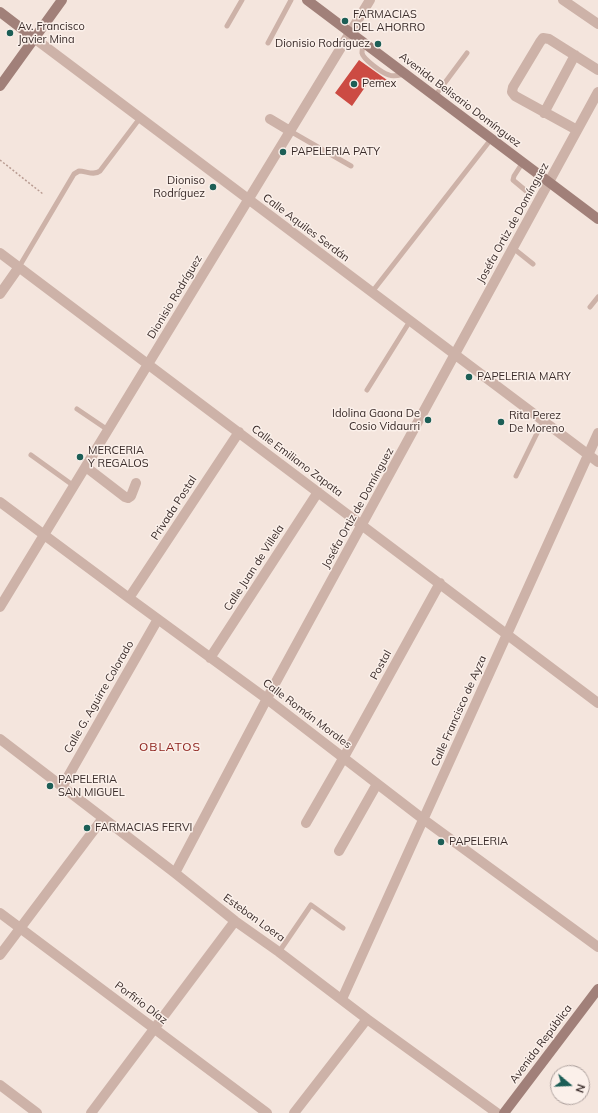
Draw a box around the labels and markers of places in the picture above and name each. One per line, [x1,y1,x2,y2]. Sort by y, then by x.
place label: FARMACIAS DEL AHORRO [353,8,425,34]
marker: FARMACIAS DEL AHORRO [340,16,350,26]
place label: Av. Francisco Javier Mina [18,20,85,46]
marker: Av. Francisco Javier Mina [5,28,15,38]
place label: Dionisio Rodriguez [275,37,370,51]
marker: Dionisio Rodriguez [373,39,383,49]
place label: Pemex [362,77,396,91]
marker: Pemex [349,79,359,89]
place label: PAPELERIA PATY [291,145,380,159]
marker: PAPELERIA PATY [278,147,288,157]
place label: Dioniso Rodríguez [153,174,205,200]
marker: Dioniso Rodríguez [208,182,218,192]
place label: PAPELERIA MARY [477,370,571,384]
marker: PAPELERIA MARY [464,372,474,382]
place label: Idolina Gaona De Cosio Vidaurri [332,407,420,433]
place label: Rita Perez De Moreno [509,409,564,435]
marker: Idolina Gaona De Cosio Vidaurri [423,415,433,425]
marker: Rita Perez De Moreno [496,417,506,427]
place label: MERCERIA Y REGALOS [88,444,149,470]
marker: MERCERIA Y REGALOS [75,452,85,462]
place label: PAPELERIA SAN MIGUEL [58,773,125,799]
marker: PAPELERIA SAN MIGUEL [45,781,55,791]
place label: FARMACIAS FERVI [95,821,192,835]
marker: FARMACIAS FERVI [82,823,92,833]
place label: PAPELERIA [449,835,508,849]
marker: PAPELERIA [436,837,446,847]

